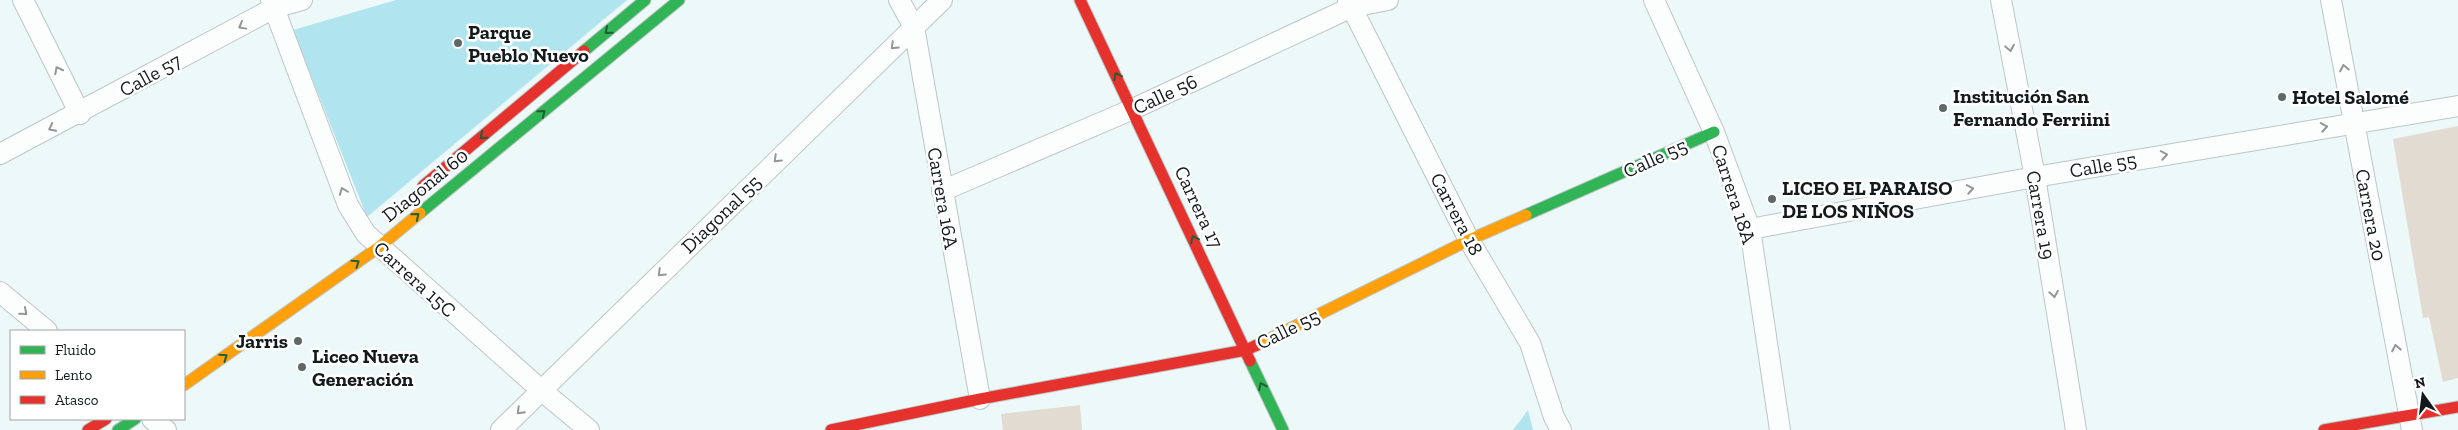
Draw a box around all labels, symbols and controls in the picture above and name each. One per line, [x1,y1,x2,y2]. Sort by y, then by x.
one-way arrow [238,19,247,29]
place label: Parque Pueblo Nuevo [468,20,589,67]
one-way arrow [604,26,613,35]
marker: Parque Pueblo Nuevo [452,37,464,49]
one-way arrow [891,40,900,49]
one-way arrow [2005,43,2015,52]
street label: Calle 57 [115,48,186,102]
one-way arrow [2339,63,2349,72]
one-way arrow [54,66,64,75]
street label: Calle 56 [1129,69,1201,119]
one-way arrow [1113,72,1123,81]
place label: Institución San Fernando Ferriini [1953,84,2110,131]
place label: Hotel Salomé [2292,85,2409,109]
marker: Hotel Salomé [2276,91,2288,103]
marker: Institución San Fernando Ferriini [1937,102,1949,114]
one-way arrow [536,110,545,118]
one-way arrow [49,122,58,132]
one-way arrow [2320,123,2329,133]
one-way arrow [480,130,489,138]
street label: Calle 55 [1619,133,1691,183]
street label: Carrera 18A [1707,141,1762,248]
street label: Diagonal 60 [377,143,473,227]
street label: Carrera 16A [922,145,964,252]
street label: Calle 55 [2068,147,2138,183]
one-way arrow [2160,150,2169,160]
one-way arrow [774,153,783,162]
street label: Carrera 17 [1169,162,1229,253]
street label: Carrera 20 [2350,167,2392,263]
street label: Carrera 18 [1425,169,1489,259]
street label: Carrera 19 [2021,169,2061,261]
street label: Diagonal 55 [676,170,766,258]
place label: LICEO EL PARAISO DE LOS NIÑOS [1782,176,1952,223]
one-way arrow [1965,184,1974,195]
one-way arrow [339,187,349,196]
marker: LICEO EL PARAISO DE LOS NIÑOS [1766,193,1778,205]
one-way arrow [411,213,420,222]
one-way arrow [1189,235,1200,244]
street label: Carrera 15C [369,236,461,322]
one-way arrow [350,260,360,269]
one-way arrow [658,267,667,276]
one-way arrow [2049,290,2059,298]
street label: Calle 55 [1252,303,1324,355]
one-way arrow [18,306,27,315]
place label: Jarris [236,329,288,353]
legend [10,330,185,420]
marker: Jarris [292,335,304,347]
text: Fluido [55,341,96,359]
one-way arrow [2392,343,2402,352]
place label: Liceo Nueva Generación [312,344,419,391]
one-way arrow [218,354,227,363]
marker: Liceo Nueva Generación [296,361,308,373]
text: Lento [55,366,92,384]
north arrow [2398,370,2448,420]
text: N [2413,373,2428,392]
one-way arrow [1258,382,1269,391]
text: Atasco [55,391,99,409]
one-way arrow [517,405,526,414]

